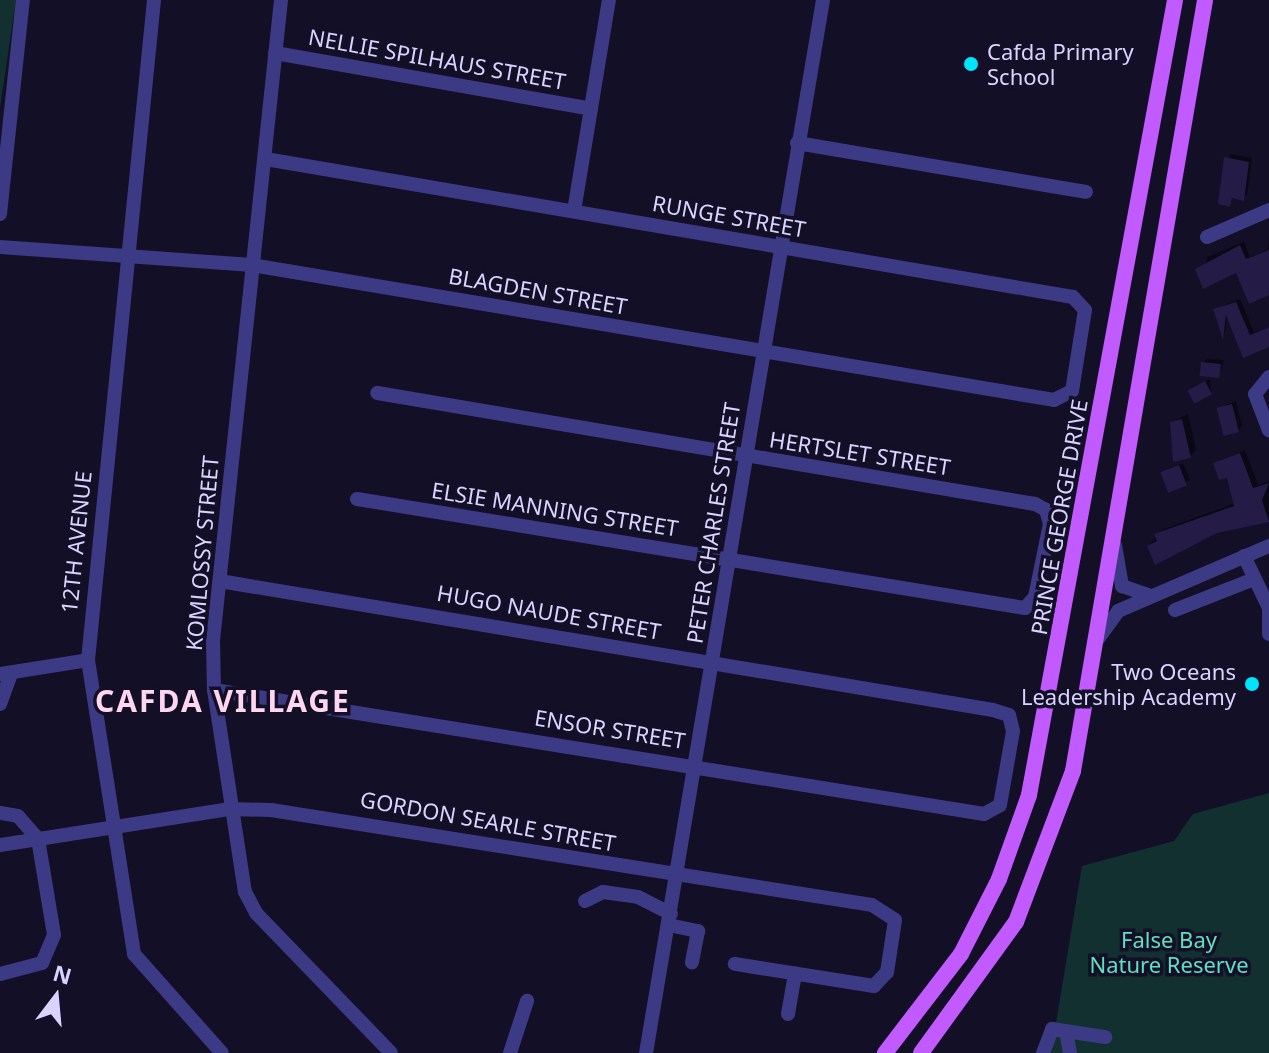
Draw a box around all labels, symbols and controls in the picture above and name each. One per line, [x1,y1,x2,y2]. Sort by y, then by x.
street label: NELLIE SPILHAUS STREET [306,23,568,95]
place label: Cafda Primary School [987,38,1134,90]
marker: Cafda Primary School [962,55,980,73]
street label: RUNGE STREET [650,190,808,242]
street label: BLAGDEN STREET [447,262,629,320]
street label: PRINCE GEORGE DRIVE [1025,397,1093,637]
street label: PETER CHARLES STREET [681,401,745,645]
street label: HERTSLET STREET [768,426,952,480]
street label: KOMLOSSY STREET [180,454,224,652]
street label: 12TH AVENUE [55,469,97,615]
street label: ELSIE MANNING STREET [430,476,680,542]
street label: HUGO NAUDE STREET [435,579,663,645]
place label: Two Oceans Leadership Academy [1021,658,1236,710]
marker: Two Oceans Leadership Academy [1243,675,1261,693]
district label: CAFDA VILLAGE [95,683,351,719]
street label: ENSOR STREET [533,704,687,754]
street label: GORDON SEARLE STREET [358,786,618,856]
park label: False Bay Nature Reserve [1089,926,1249,978]
north arrow [16,957,96,1037]
text: N [50,957,75,991]

